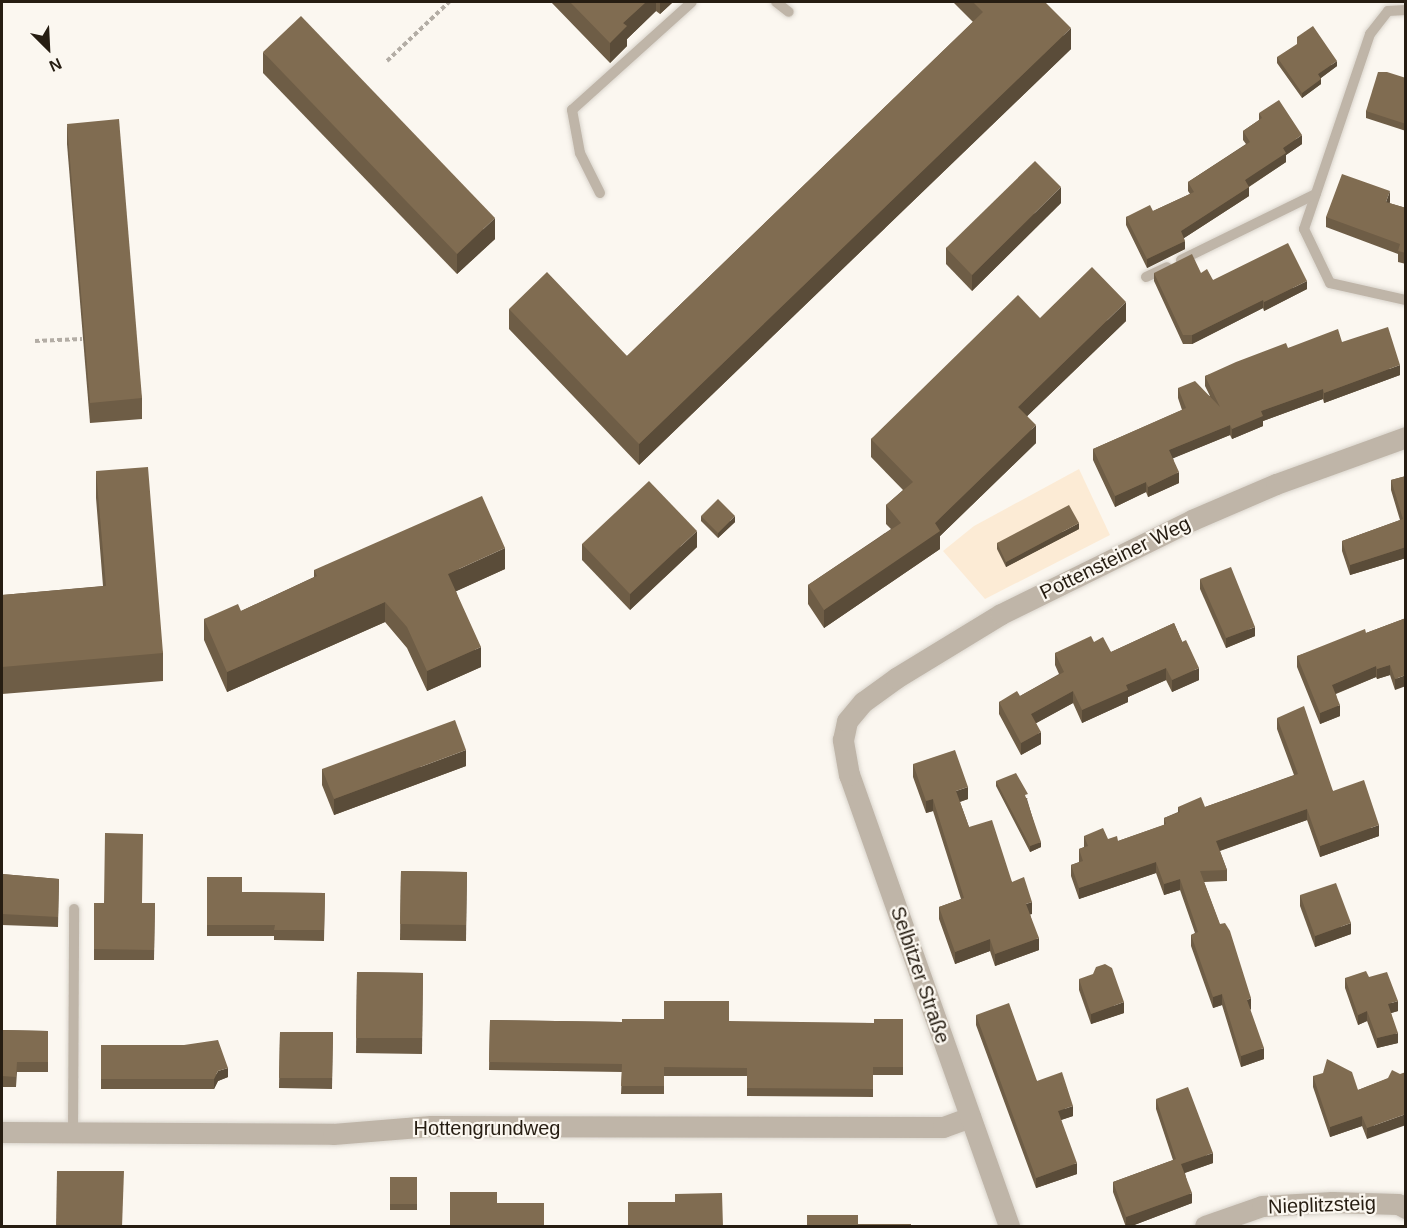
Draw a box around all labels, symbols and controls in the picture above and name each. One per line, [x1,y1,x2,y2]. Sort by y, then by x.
north arrow [18,18,78,78]
text: N [47,55,64,75]
street label: Pottensteiner Weg [1036,511,1194,605]
street label: Selbitzer Straße [885,903,955,1047]
street label: Hottengrundweg [414,1116,560,1140]
street label: Nieplitzsteig [1268,1191,1376,1219]

